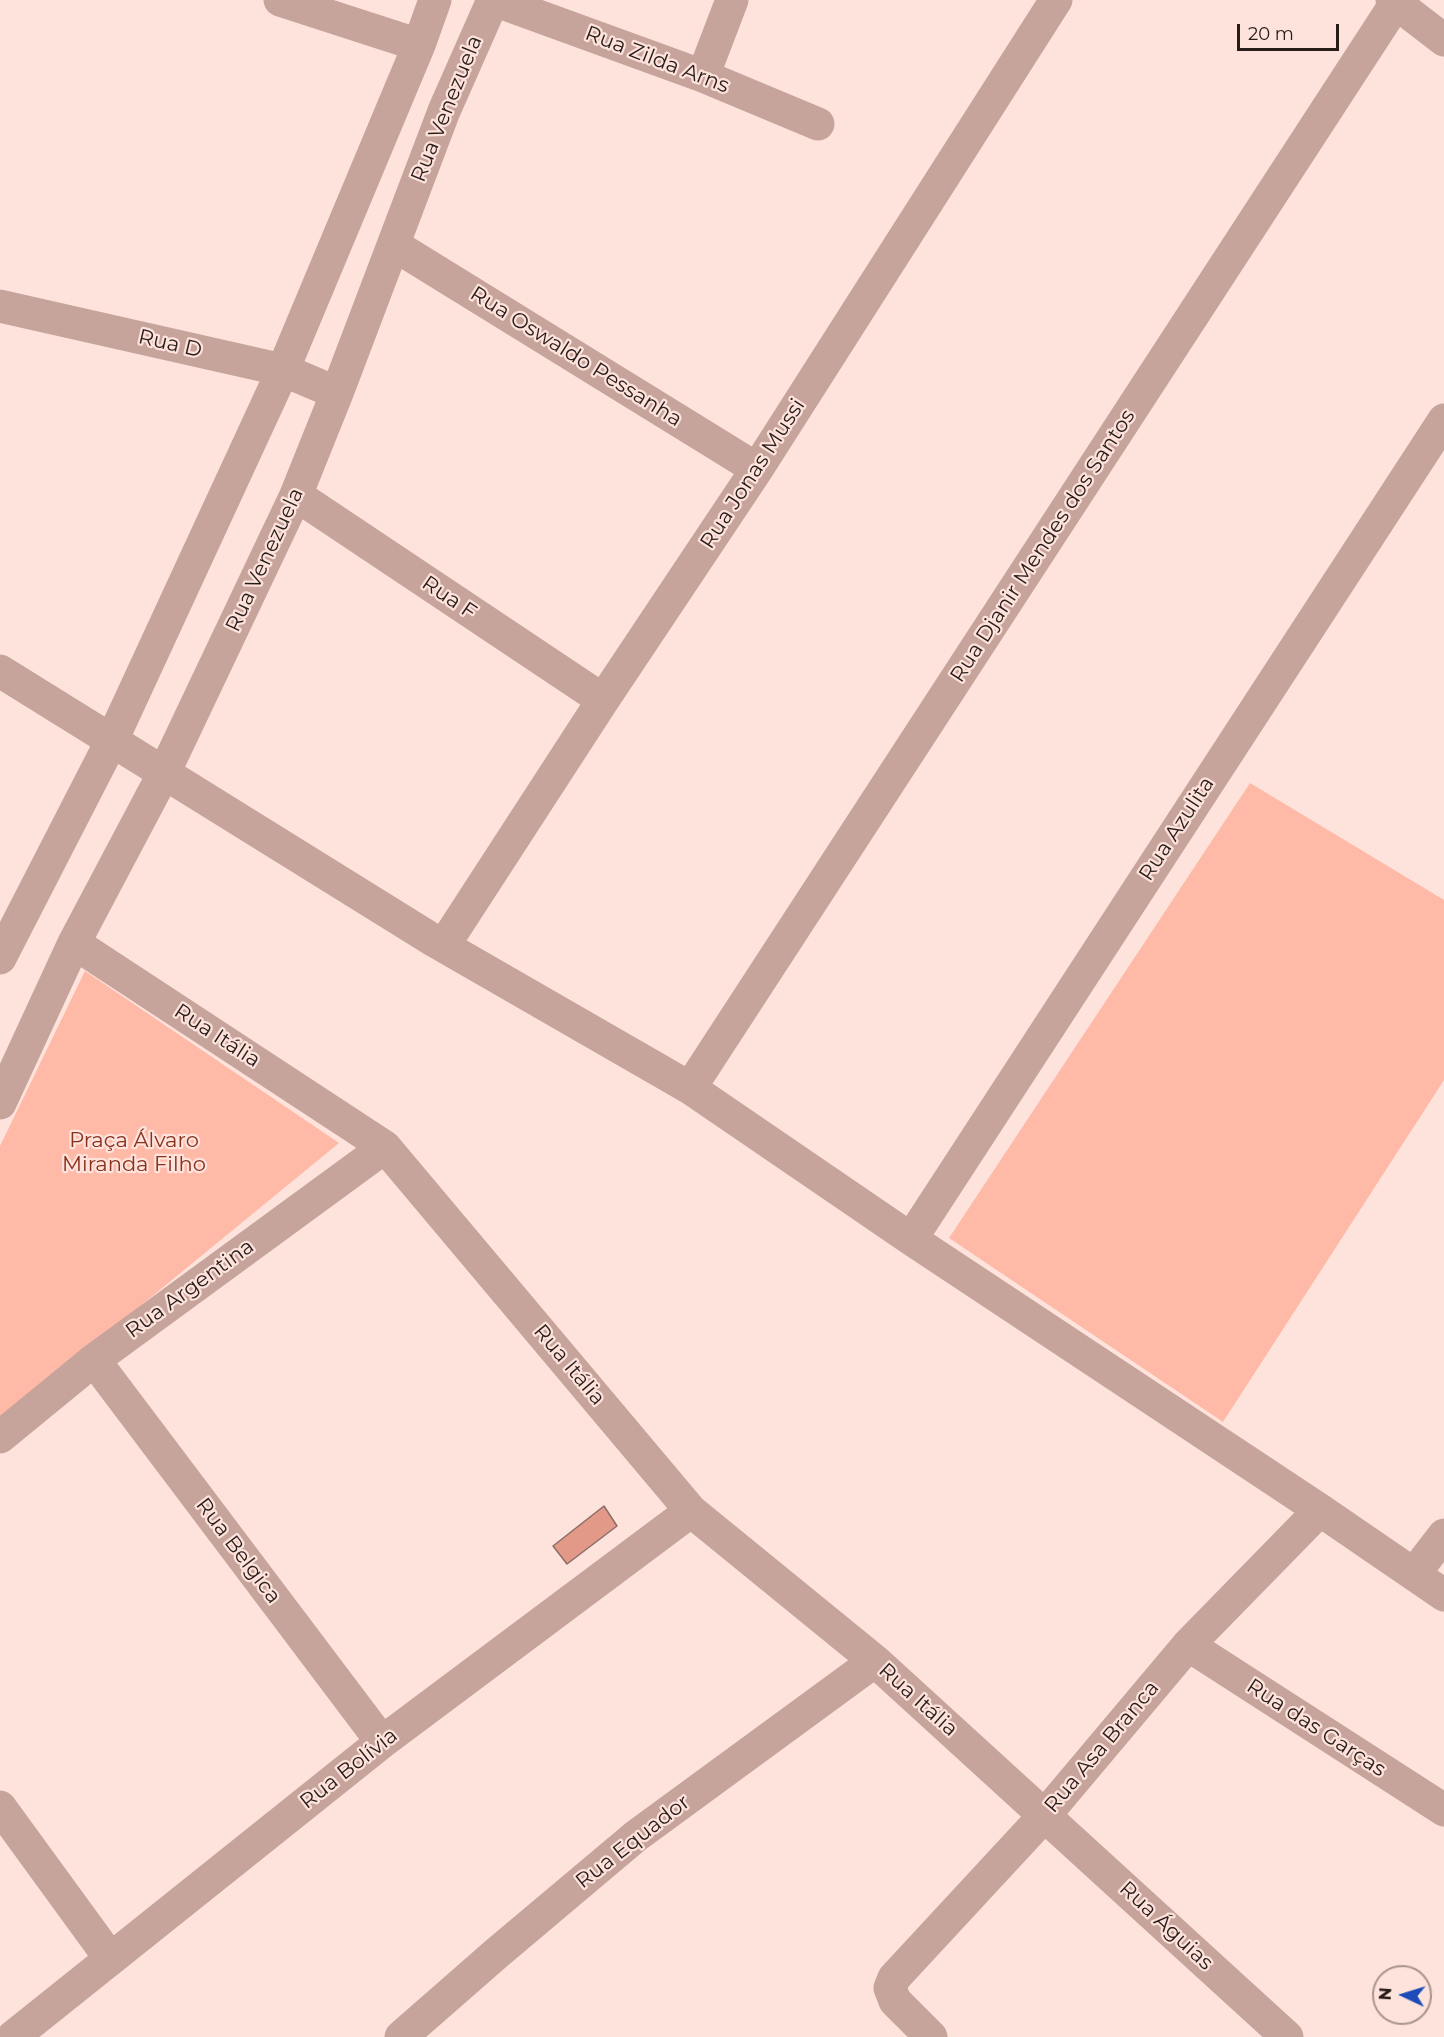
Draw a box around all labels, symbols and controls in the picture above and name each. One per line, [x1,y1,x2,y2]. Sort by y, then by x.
scale bar [1240,12,1342,50]
street label: Rua Zilda Arns [582,21,732,99]
text: 20 m [1248,23,1294,45]
street label: Rua Venezuela [406,32,488,186]
street label: Rua Oswaldo Pessanha [465,281,687,433]
street label: Rua D [136,324,204,364]
street label: Rua Jonas Mussi [695,394,811,554]
street label: Rua Djanir Mendes dos Santos [945,405,1141,687]
street label: Rua Venezuela [221,484,309,636]
street label: Rua F [417,571,481,625]
street label: Rua Azulita [1134,772,1220,886]
street label: Rua Itália [169,999,265,1073]
park label: Praça Álvaro Miranda Filho [62,1128,206,1178]
street label: Rua Argentina [121,1234,259,1344]
street label: Rua Itália [528,1319,610,1411]
street label: Rua Belgica [190,1493,286,1609]
street label: Rua Itália [873,1658,963,1742]
street label: Rua das Garças [1242,1674,1390,1782]
street label: Rua Asa Branca [1039,1676,1165,1818]
street label: Rua Bolívia [295,1723,403,1815]
street label: Rua Equador [571,1790,695,1894]
street label: Rua Águias [1114,1876,1218,1976]
north arrow [1372,1965,1432,2025]
text: N [1376,1987,1395,2001]

